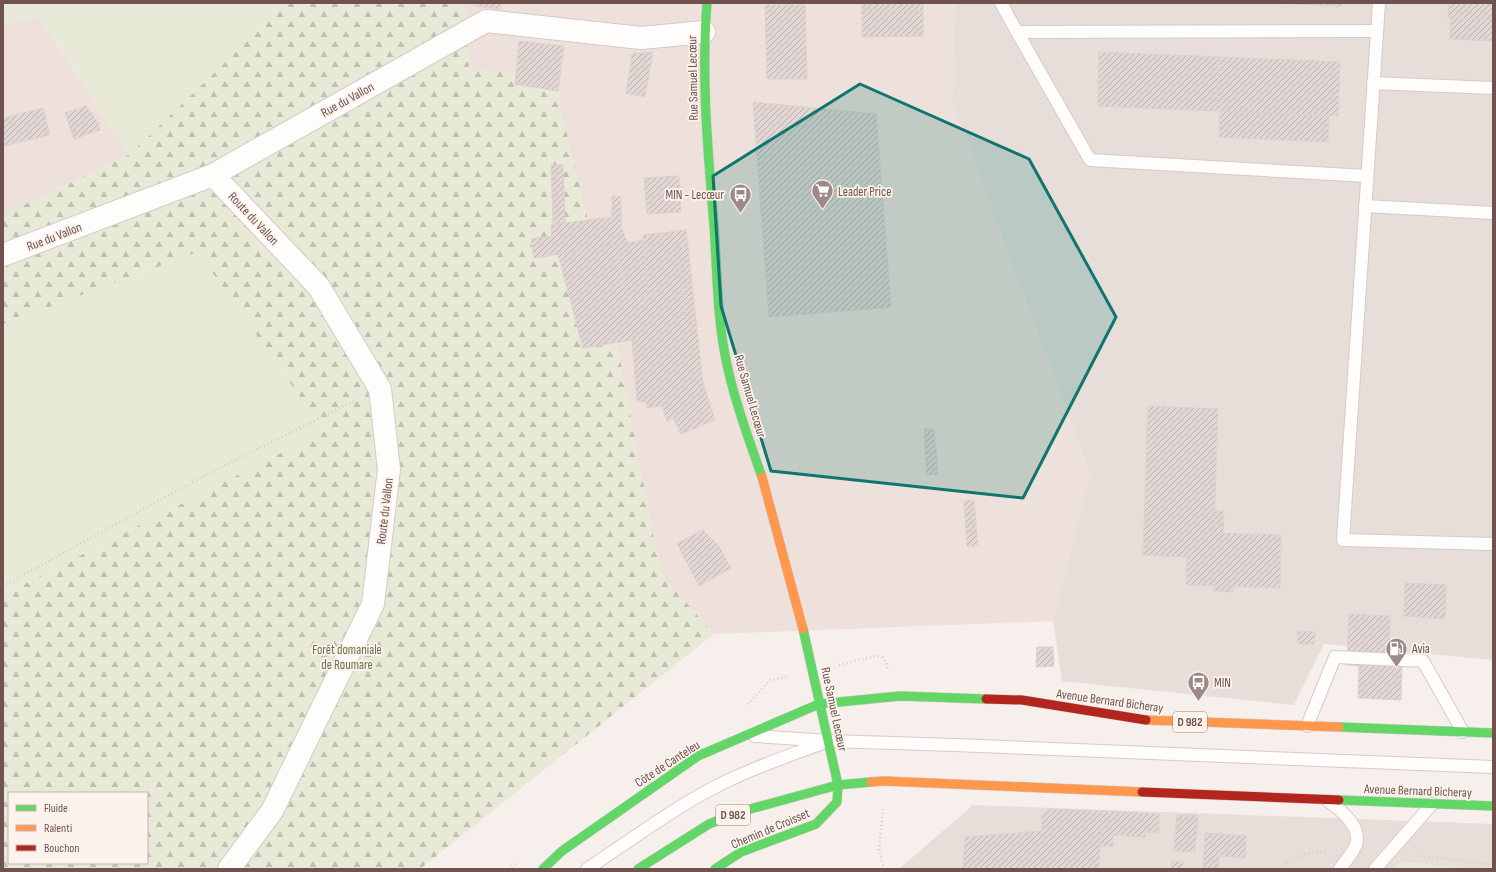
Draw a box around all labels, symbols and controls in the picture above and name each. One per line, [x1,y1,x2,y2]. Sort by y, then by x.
street label: Rue Samuel Lecœur [684,35,702,121]
street label: Rue du Vallon [318,79,377,121]
supermarket icon: Leader Price [809,178,835,211]
bus stop icon: MIN - Lecœur [727,181,753,214]
place label: Leader Price [838,184,891,200]
place label: MIN - Lecœur [665,187,724,203]
street label: Route du Vallon [225,189,282,249]
street label: Rue du Vallon [24,219,84,255]
street label: Rue Samuel Lecœur [731,353,770,440]
street label: Route du Vallon [373,477,397,545]
fuel station icon: Avia [1384,635,1410,668]
place label: Avia [1411,641,1430,657]
park label: Forêt domaniale de Roumare [312,642,382,673]
street label: Rue Samuel Lecœur [817,666,851,753]
bus stop icon: MIN [1186,669,1212,702]
place label: MIN [1214,675,1231,691]
street label: Avenue Bernard Bicheray [1054,685,1164,716]
road number: D 982 [1173,712,1207,732]
street label: Côte de Canteleu [632,737,703,791]
street label: Avenue Bernard Bicheray [1363,781,1472,801]
legend [8,792,148,864]
text: Fluide [44,801,68,816]
road number: D 982 [716,805,750,825]
street label: Chemin de Croisset [729,805,812,853]
text: Ralenti [44,821,72,836]
text: Bouchon [44,841,79,856]

